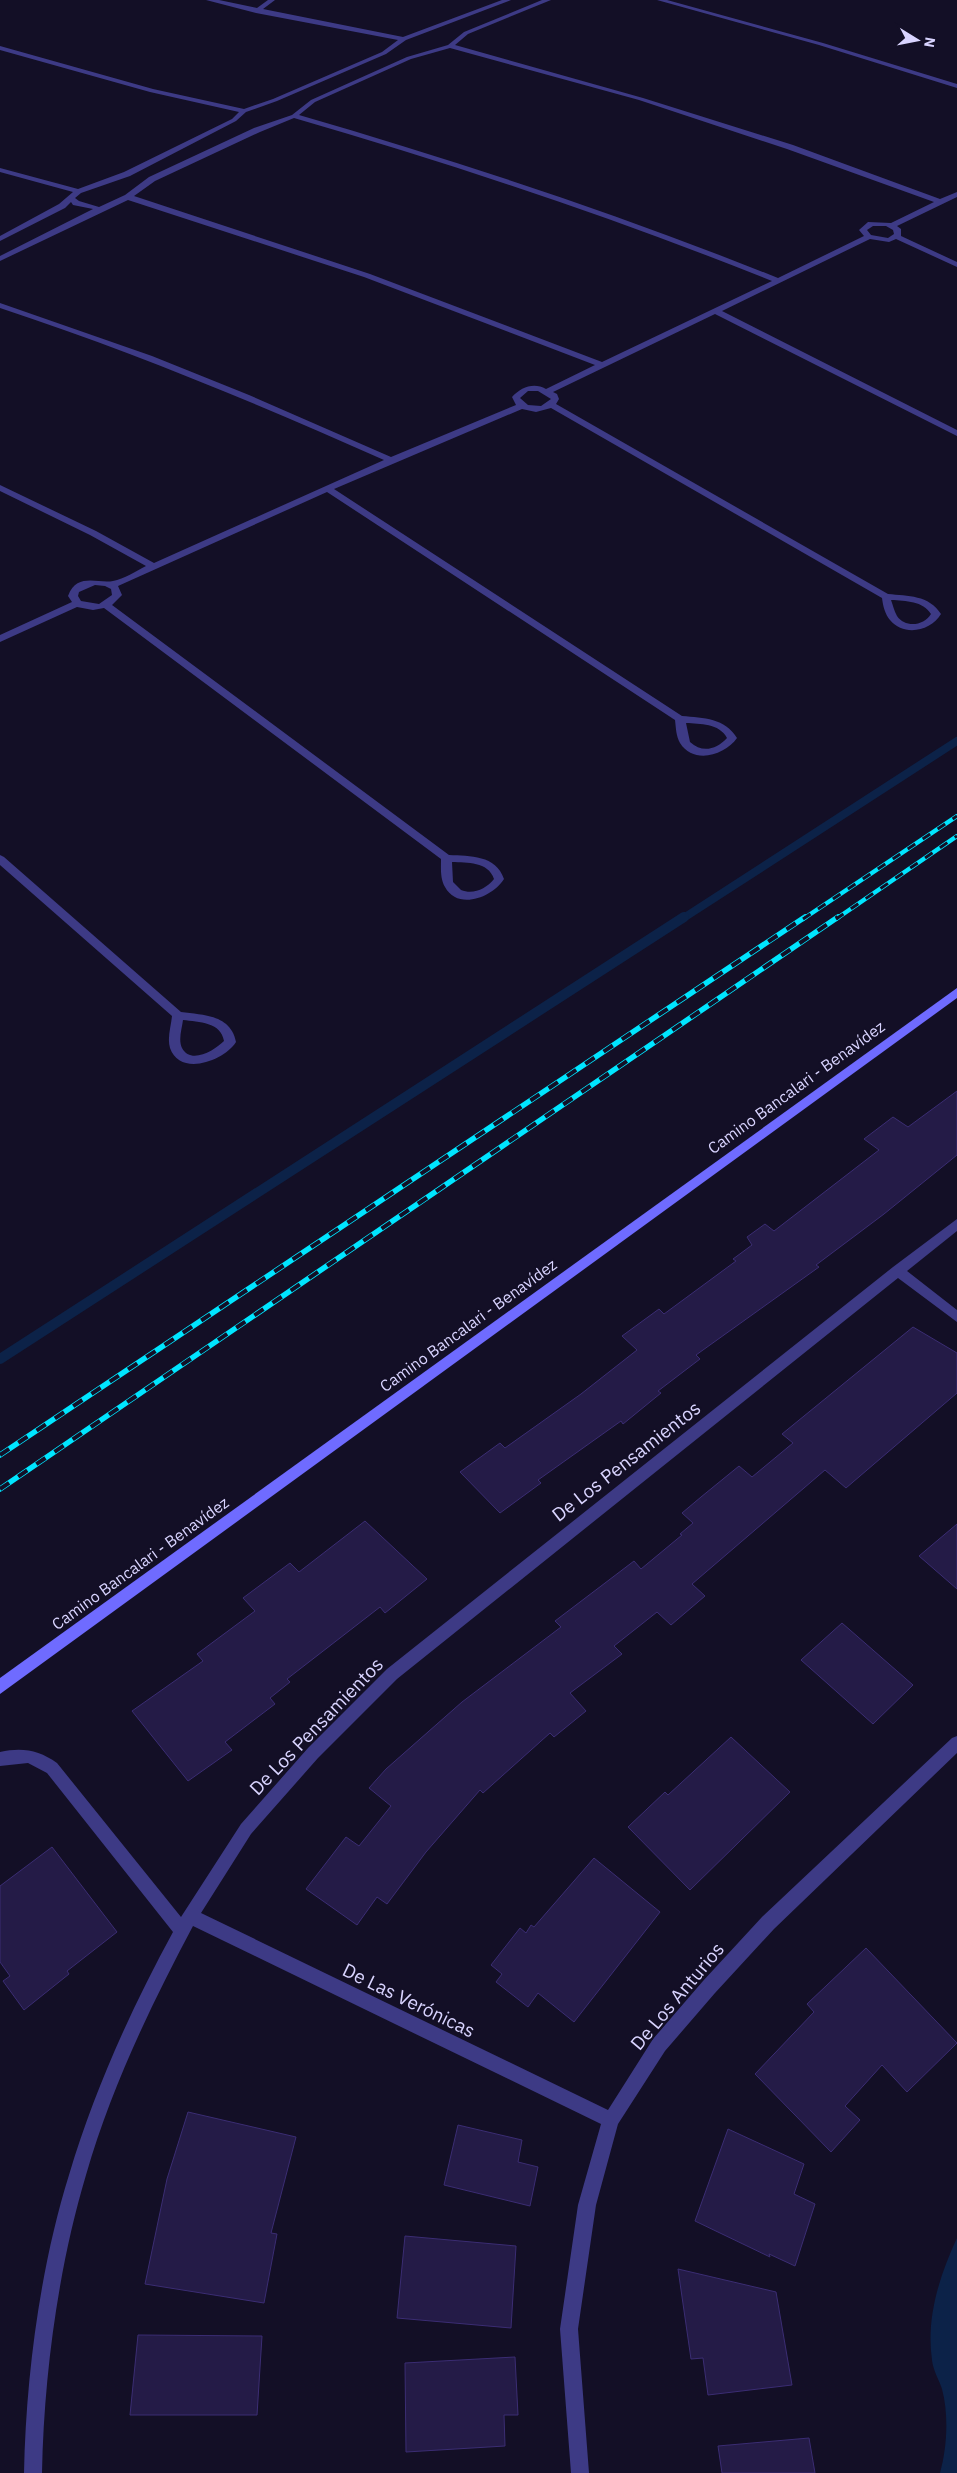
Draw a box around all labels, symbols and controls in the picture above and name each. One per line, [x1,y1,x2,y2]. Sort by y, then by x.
north arrow [892,15,942,65]
text: N [920,36,940,49]
street label: Camino Bancalari - Benavídez [704,1016,888,1158]
street label: Camino Bancalari - Benavídez [376,1254,560,1396]
street label: De Los Pensamientos [547,1395,705,1527]
street label: Camino Bancalari - Benavídez [48,1492,232,1634]
street label: De Los Pensamientos [244,1652,388,1800]
street label: De Los Anturios [625,1937,729,2055]
street label: De Las Verónicas [339,1958,479,2042]

